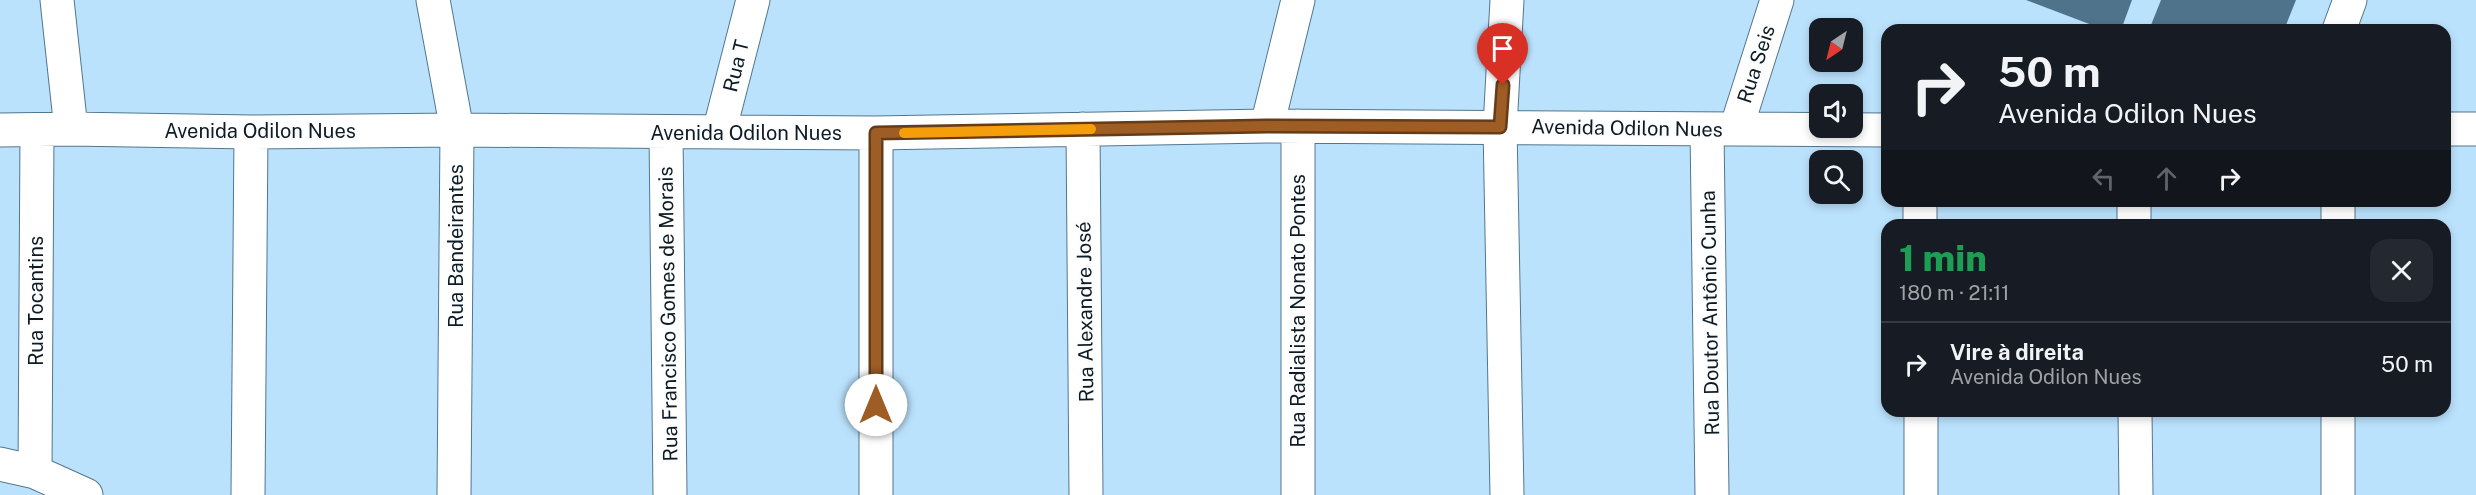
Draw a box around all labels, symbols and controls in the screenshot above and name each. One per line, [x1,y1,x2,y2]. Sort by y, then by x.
north arrow [1809,18,1863,72]
map controls [1809,18,1863,204]
street label: Rua Seis [1732,22,1780,106]
pin [1477,23,1528,85]
icon: arrive [1486,32,1519,65]
street label: Rua T [718,37,754,95]
text: 50 m [1998,47,2101,96]
icon: right [1899,48,1977,126]
button: sound [1809,84,1863,138]
text: Avenida Odilon Nues [1998,97,2257,129]
street label: Avenida Odilon Nues [1531,114,1723,142]
street label: Avenida Odilon Nues [164,119,356,143]
street label: Avenida Odilon Nues [650,121,842,145]
button: search [1809,150,1863,204]
icon: left [2087,162,2120,195]
icon: ahead [2150,162,2183,195]
icon: right [2213,162,2246,195]
street label: Rua Bandeirantes [444,164,468,328]
street label: Rua Francisco Gomes de Morais [653,166,683,462]
street label: Rua Radialista Nonato Pontes [1286,174,1310,448]
street label: Rua Doutor Antônio Cunha [1696,190,1724,436]
street label: Rua Alexandre José [1071,221,1099,403]
street label: Rua Tocantins [24,236,48,366]
text: 1 min [1899,237,1987,279]
button: close [2370,239,2433,302]
text: 180 m · 21:11 [1899,281,2009,305]
text: Vire à direita [1950,339,2084,365]
icon: right [1899,348,1932,381]
text: 50 m [2381,351,2433,377]
text: Avenida Odilon Nues [1950,365,2142,389]
position arrow [844,373,908,437]

